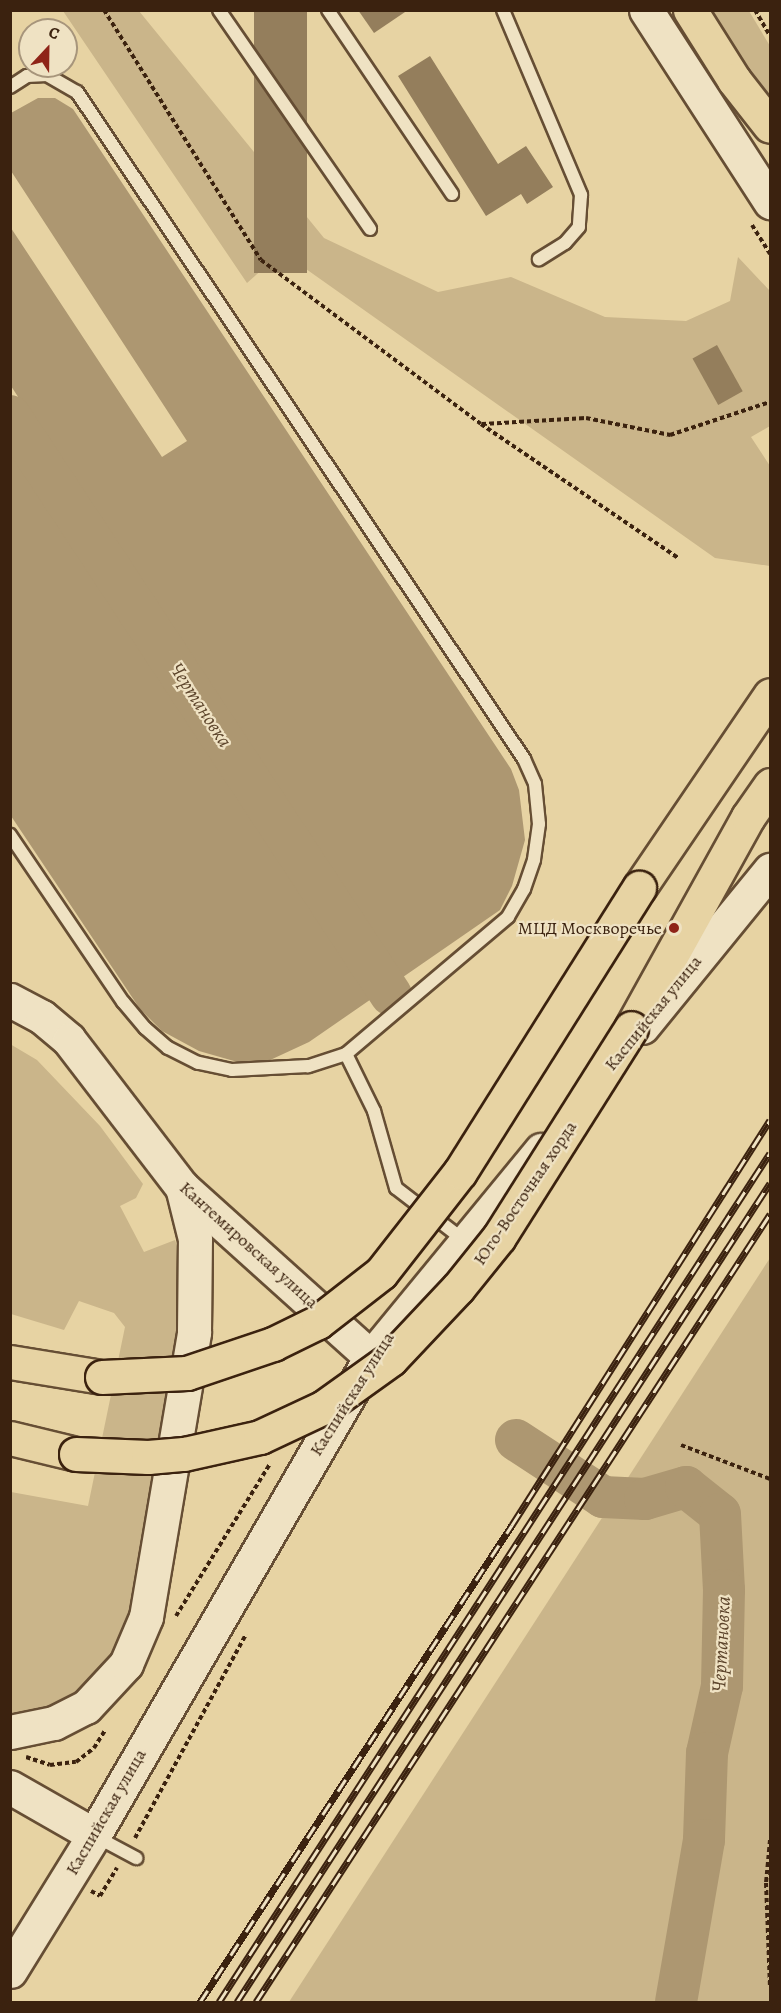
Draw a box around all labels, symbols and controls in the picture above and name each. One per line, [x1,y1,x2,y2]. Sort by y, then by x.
north arrow [18,18,78,78]
text: С [45,21,63,45]
water label: Чертановка [165,658,237,752]
place label: МЦД Москворечье [518,917,662,939]
marker: МЦД Москворечье [667,921,681,935]
street label: Каспийская улица [600,951,706,1075]
street label: Юго-Восточная хорда [469,1117,581,1269]
street label: Кантемировская улица [175,1177,323,1313]
street label: Каспийская улица [305,1328,399,1460]
water label: Чертановка [707,1595,735,1693]
street label: Каспийская улица [61,1745,151,1879]

